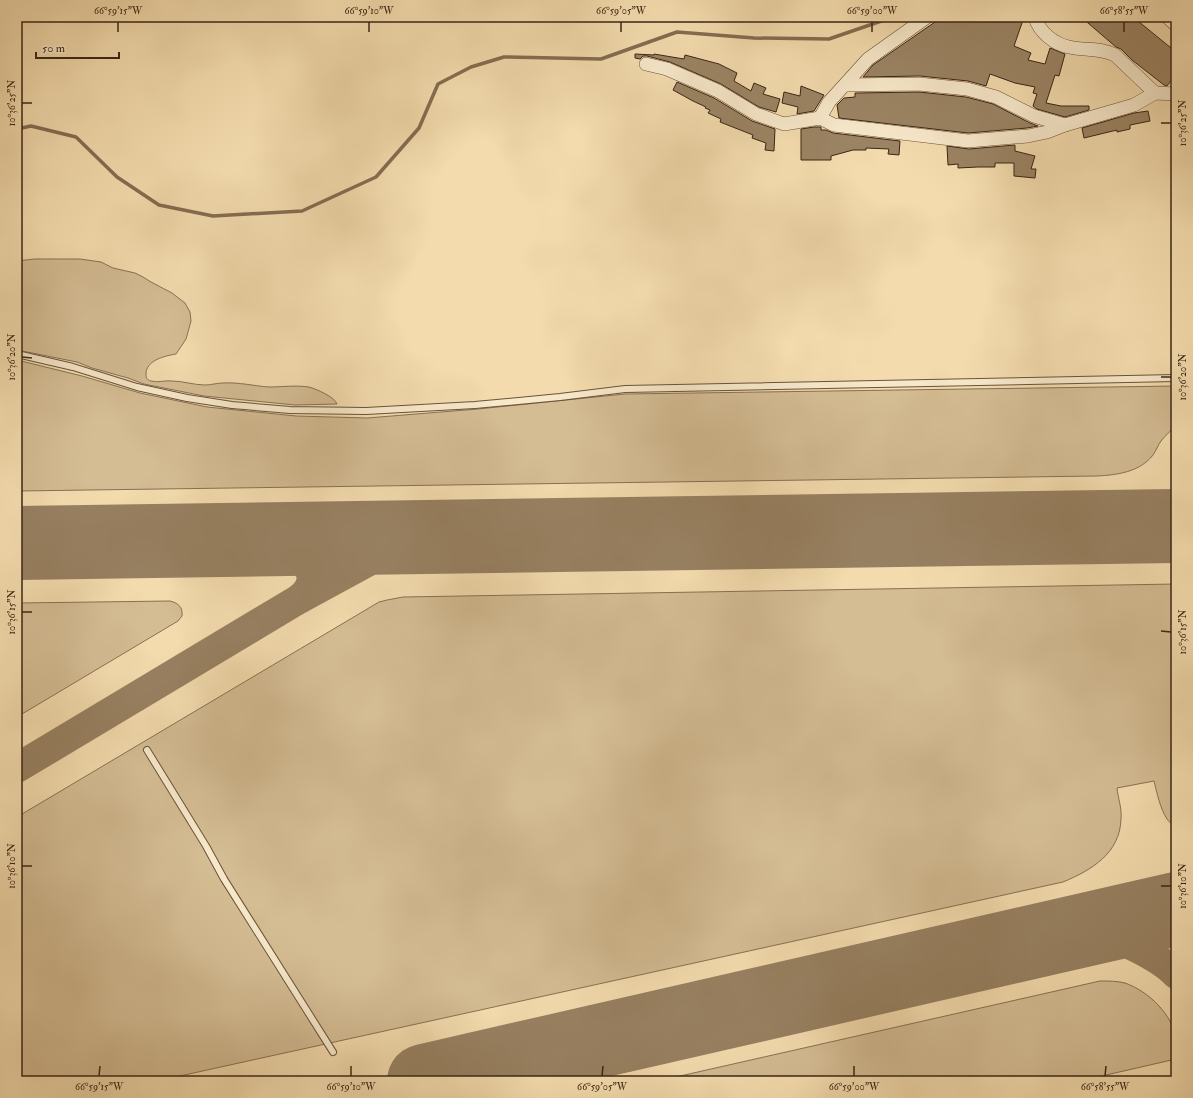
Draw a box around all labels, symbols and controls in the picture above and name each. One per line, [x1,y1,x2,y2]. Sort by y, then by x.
text: 66°59'15"W [94,5,143,17]
text: 66°59'10"W [345,5,394,17]
text: 66°59'05"W [596,5,647,17]
text: 66°59'00"W [847,5,898,17]
text: 66°58'55"W [1100,5,1149,17]
scale bar [36,34,119,60]
text: 50 m [42,41,66,56]
text: 10°36'25"N [6,80,18,126]
text: 10°36'25"N [1177,100,1189,146]
text: 10°36'20"N [6,333,18,381]
text: 10°36'20"N [1177,353,1189,401]
text: 10°36'15"N [6,590,18,634]
text: 10°36'15"N [1177,610,1189,654]
text: 10°36'10"N [6,843,18,889]
text: 10°36'10"N [1177,863,1189,909]
text: 66°59'15"W [75,1081,124,1093]
text: 66°59'10"W [327,1081,376,1093]
text: 66°59'05"W [577,1081,628,1093]
text: 66°59'00"W [829,1081,880,1093]
text: 66°58'55"W [1081,1081,1130,1093]

